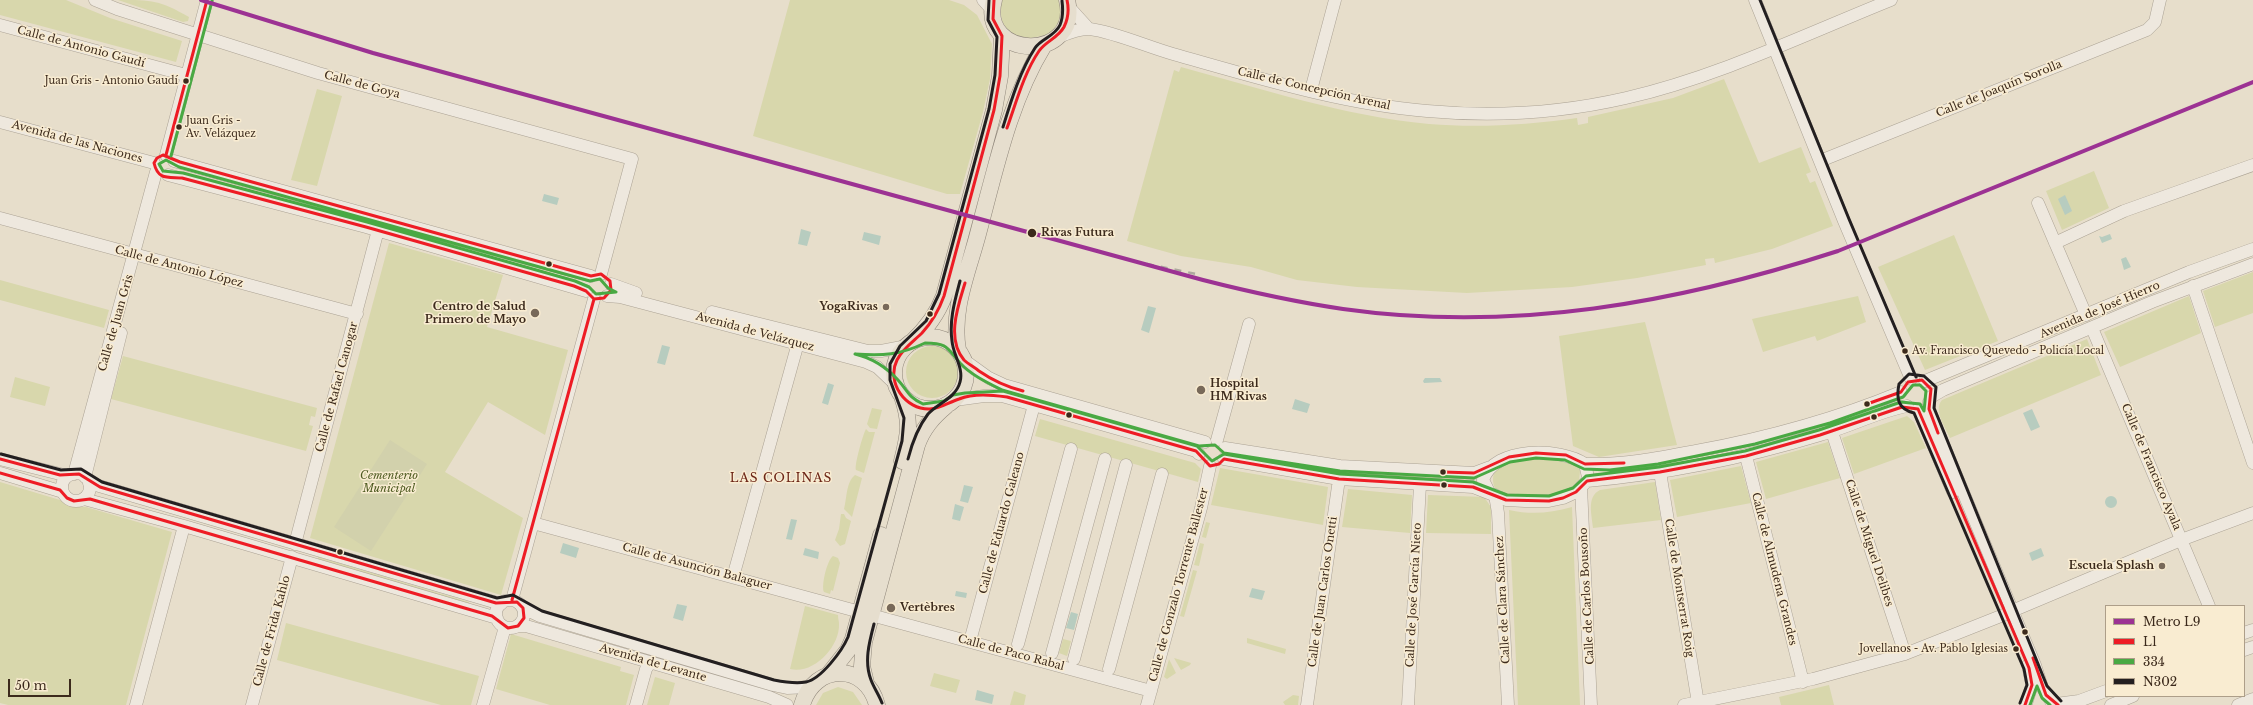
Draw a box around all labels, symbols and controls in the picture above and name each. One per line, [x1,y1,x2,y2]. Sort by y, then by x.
street label: Calle de Antonio Gaudí [16,24,146,70]
street label: Calle de Joaquín Sorolla [1934,58,2064,120]
street label: Calle de Concepción Arenal [1236,65,1392,113]
street label: Calle de Goya [323,69,401,101]
place label: Juan Gris - Antonio Gaudí [45,75,178,87]
marker: Juan Gris - Antonio Gaudí [181,76,191,86]
place label: Juan Gris - Av. Velázquez [186,115,256,138]
street label: Avenida de las Naciones [10,118,144,166]
marker: Juan Gris - Av. Velázquez [174,122,184,132]
place label: Rivas Futura [1041,226,1114,240]
marker: Rivas Futura [1026,227,1038,239]
street label: Calle de Antonio López [113,243,245,291]
unlabelled marker [544,259,554,269]
street label: Calle de Juan Gris [96,273,136,373]
street label: Avenida de José Hierro [2038,279,2162,341]
place label: Centro de Salud Primero de Mayo [425,300,526,326]
place label: YogaRivas [819,300,878,314]
marker: YogaRivas [881,302,891,312]
marker: Centro de Salud Primero de Mayo [529,307,541,319]
unlabelled marker [925,309,935,319]
street label: Avenida de Velázquez [694,310,816,354]
street label: Calle de Rafael Canogar [313,320,361,454]
place label: Av. Francisco Quevedo - Policía Local [1912,345,2104,357]
marker: Av. Francisco Quevedo - Policía Local [1900,346,1910,356]
place label: Hospital HM Rivas [1210,377,1267,403]
marker: Hospital HM Rivas [1195,384,1207,396]
unlabelled marker [1862,399,1872,409]
street label: Calle de Francisco Ayala [2118,402,2184,532]
unlabelled marker [1064,410,1074,420]
unlabelled marker [1869,412,1879,422]
street label: Calle de Eduardo Galeano [977,450,1027,596]
unlabelled marker [1438,467,1448,477]
park label: Cementerio Municipal [360,469,418,495]
district label: LAS COLINAS [730,472,832,486]
street label: Calle de Miguel Delibes [1842,478,1896,608]
unlabelled marker [1439,480,1449,490]
street label: Calle de Gonzalo Torrente Ballester [1147,487,1211,683]
street label: Calle de Almudena Grandes [1749,491,1799,647]
street label: Calle de Juan Carlos Onetti [1306,516,1340,668]
street label: Calle de Montserrat Roig [1662,518,1696,658]
street label: Calle de José García Nieto [1404,522,1424,668]
street label: Calle de Carlos Bousoño [1577,527,1597,665]
street label: Calle de Clara Sánchez [1493,536,1513,664]
street label: Calle de Asunción Balaguer [621,541,773,593]
unlabelled marker [335,547,345,557]
place label: Escuela Splash [2069,559,2154,573]
marker: Escuela Splash [2157,561,2167,571]
street label: Calle de Frida Kahlo [251,574,293,688]
place label: Vertèbres [900,601,955,615]
marker: Vertèbres [885,602,897,614]
legend [2105,605,2245,697]
text: Metro L9 [2143,614,2201,629]
unlabelled marker [2020,627,2030,637]
street label: Calle de Paco Rabal [956,632,1066,674]
text: L1 [2143,634,2157,649]
street label: Avenida de Levante [598,641,708,685]
place label: Jovellanos - Av. Pablo Iglesias [1859,643,2008,655]
marker: Jovellanos - Av. Pablo Iglesias [2011,644,2021,654]
text: 334 [2143,654,2165,669]
scale bar [10,671,73,697]
text: N302 [2143,674,2177,689]
text: 50 m [15,678,47,693]

